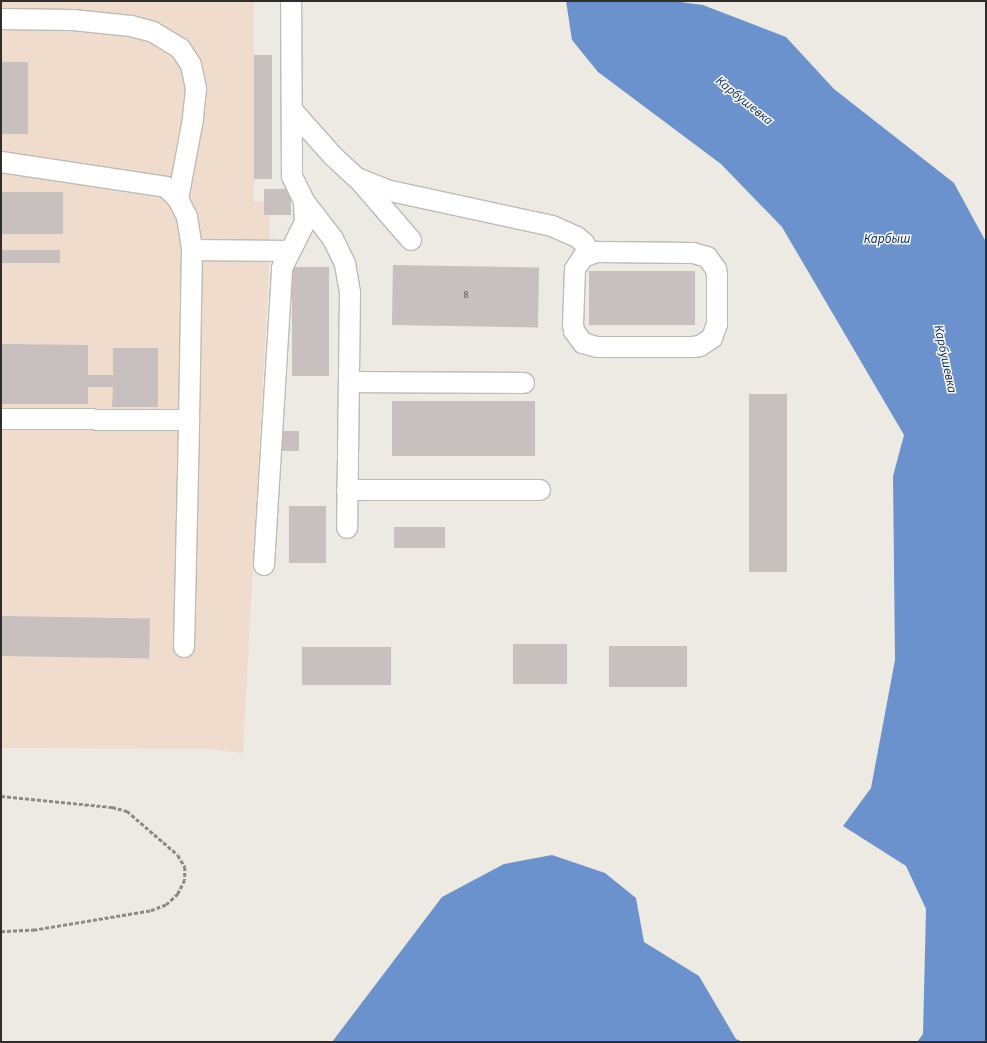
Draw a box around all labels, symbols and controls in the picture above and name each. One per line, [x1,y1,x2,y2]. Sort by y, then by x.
water label: Карбушевка [712,73,776,129]
water label: Карбыш [864,231,910,247]
house number: 8 [464,290,468,302]
water label: Карбушевка [930,324,960,394]

